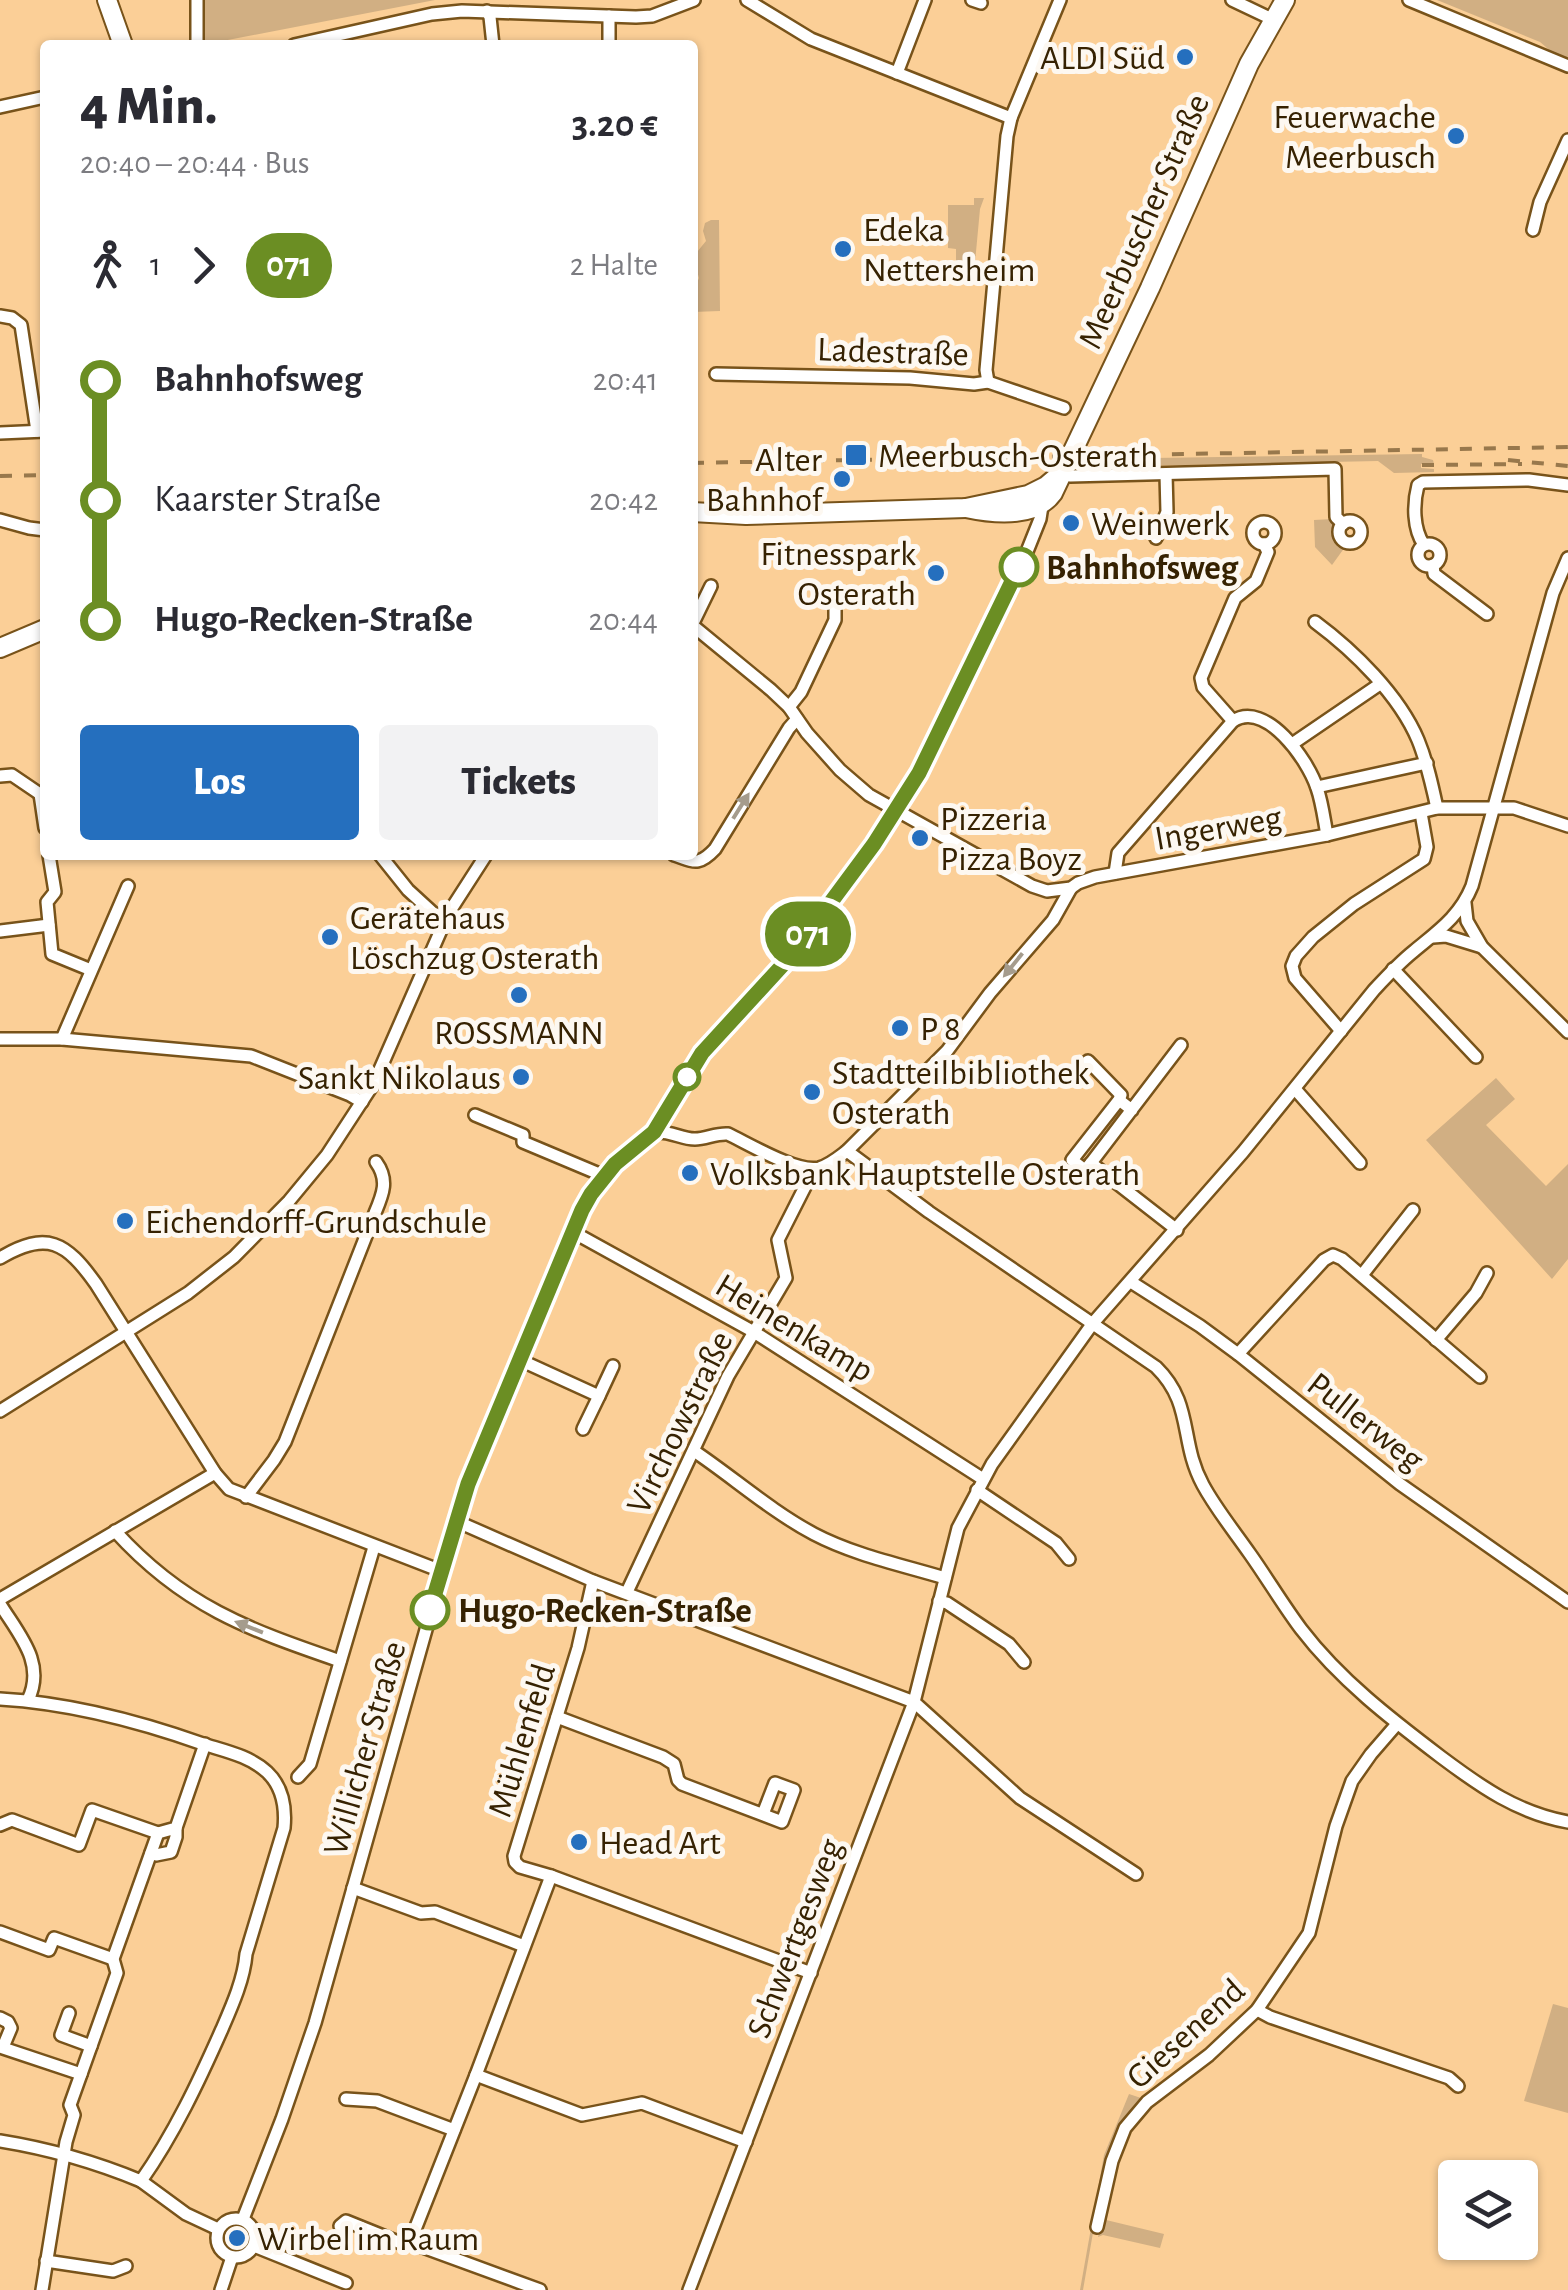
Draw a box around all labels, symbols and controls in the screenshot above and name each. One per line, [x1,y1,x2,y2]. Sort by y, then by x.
place label: ALDI Süd [1040,41,1165,76]
marker: ALDI Süd [1174,46,1196,68]
text: 4 Min. [80,79,217,134]
street label: Meerbuscher Straße [1073,89,1216,354]
place label: Feuerwache Meerbusch [1273,100,1436,175]
text: 3.20 € [572,106,658,144]
marker: Feuerwache Meerbusch [1445,125,1467,147]
text: 20:40 – 20:44 · Bus [80,147,310,179]
place label: Edeka Nettersheim [863,213,1035,288]
icon: walk [80,238,135,293]
icon: forward [176,238,231,293]
marker: Edeka Nettersheim [832,238,854,260]
text: 071 [266,248,312,283]
text: 1 [150,249,161,281]
text: 2 Halte [570,249,658,281]
street label: Ladestraße [817,332,969,373]
text: Bahnhofsweg [154,361,362,399]
text: 20:41 [593,364,658,396]
place label: Meerbusch-Osterath [878,439,1158,474]
marker: Meerbusch-Osterath [843,442,869,468]
place label: Alter Bahnhof [706,443,824,518]
marker: Alter Bahnhof [831,468,853,490]
text: Kaarster Straße [154,481,381,519]
text: 20:42 [589,484,658,516]
place label: Weinwerk [1091,507,1229,542]
marker: Weinwerk [1060,512,1082,534]
place label: Fitnesspark Osterath [760,537,916,612]
marker: Bahnhofsweg [1000,548,1038,586]
place label: Bahnhofsweg [1046,551,1238,586]
marker: Fitnesspark Osterath [925,562,947,584]
text: Hugo-Recken-Straße [154,601,473,639]
text: 20:44 [588,604,658,636]
button: Los [80,725,359,840]
button: Tickets [379,725,658,840]
one-way arrow [732,792,749,820]
street label: Ingerweg [1152,800,1284,857]
place label: Pizzeria Pizza Boyz [940,802,1082,877]
marker: Pizzeria Pizza Boyz [909,827,931,849]
place label: Gerätehaus Löschzug Osterath [350,901,599,976]
line badge: 071 [750,902,866,966]
text: 071 [785,917,831,952]
marker: Gerätehaus Löschzug Osterath [319,926,341,948]
one-way arrow [1003,953,1024,978]
marker: ROSSMANN [508,984,530,1006]
place label: P 8 [920,1012,961,1047]
place label: ROSSMANN [434,1016,604,1051]
marker: P 8 [889,1017,911,1039]
place label: Stadtteilbibliothek Osterath [832,1056,1089,1131]
place label: Sankt Nikolaus [298,1061,501,1096]
unlabelled marker [674,1064,700,1090]
marker: Sankt Nikolaus [510,1066,532,1088]
marker: Stadtteilbibliothek Osterath [801,1081,823,1103]
place label: Volksbank Hauptstelle Osterath [710,1157,1140,1192]
marker: Volksbank Hauptstelle Osterath [679,1162,701,1184]
place label: Eichendorff-Grundschule [145,1205,487,1240]
marker: Eichendorff-Grundschule [114,1210,136,1232]
street label: Heinenkamp [709,1268,879,1389]
street label: Virchowstraße [621,1326,740,1519]
street label: Pullerweg [1300,1366,1430,1478]
marker: Hugo-Recken-Straße [411,1591,449,1629]
place label: Hugo-Recken-Straße [458,1594,752,1629]
one-way arrow [233,1619,263,1635]
street label: Willicher Straße [318,1638,413,1859]
street label: Mühlenfeld [483,1660,562,1821]
place label: Head Art [599,1826,721,1861]
marker: Head Art [568,1831,590,1853]
street label: Schwertgesweg [741,1834,849,2043]
street label: Giesenend [1120,1973,1252,2096]
map controls [1438,2160,1538,2260]
button: layers [1438,2160,1538,2260]
place label: Wirbel im Raum [257,2222,479,2257]
marker: Wirbel im Raum [226,2227,248,2249]

